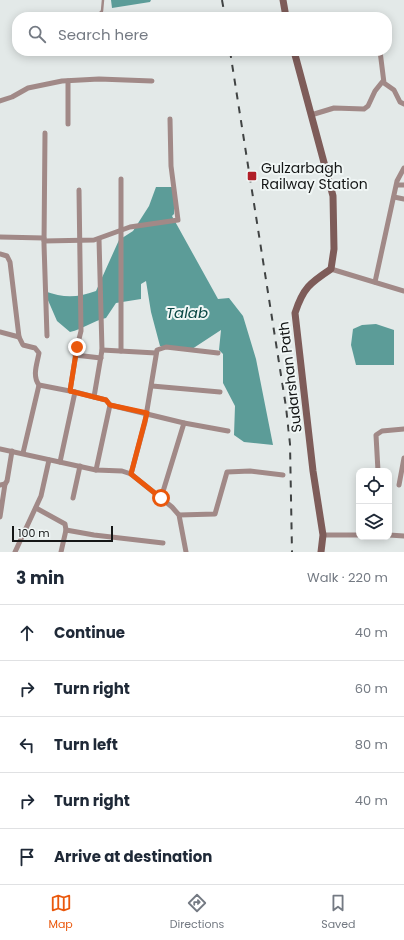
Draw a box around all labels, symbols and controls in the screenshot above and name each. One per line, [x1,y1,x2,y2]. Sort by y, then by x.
search box [12,12,392,56]
icon: search [26,23,48,45]
text: Search here [58,24,148,45]
place label: Gulzarbagh Railway Station [261,158,368,194]
marker: Gulzarbagh Railway Station [246,170,258,182]
water label: Talab [166,302,208,323]
street label: Sudarshan Path [273,321,307,433]
route end [68,338,86,356]
map controls [356,468,392,540]
button: locate [356,468,392,504]
route start [152,489,170,507]
button: layers [356,504,392,540]
scale bar [12,524,113,543]
text: 100 m [18,525,50,541]
text: 3 min [16,566,64,590]
text: Walk · 220 m [307,568,388,587]
icon: ahead [16,622,38,644]
text: Continue [54,622,125,643]
text: 40 m [355,623,388,642]
icon: right [16,678,38,700]
text: Turn right [54,678,130,699]
text: 60 m [355,679,388,698]
icon: left [16,734,38,756]
text: Turn left [54,734,118,755]
text: 80 m [355,735,388,754]
icon: right [16,790,38,812]
text: Turn right [54,790,130,811]
text: 40 m [355,791,388,810]
icon: arrive [16,846,38,868]
text: Arrive at destination [54,846,212,867]
tab: Map [48,892,73,933]
tab: Directions [170,892,224,933]
tab: Saved [321,892,356,933]

